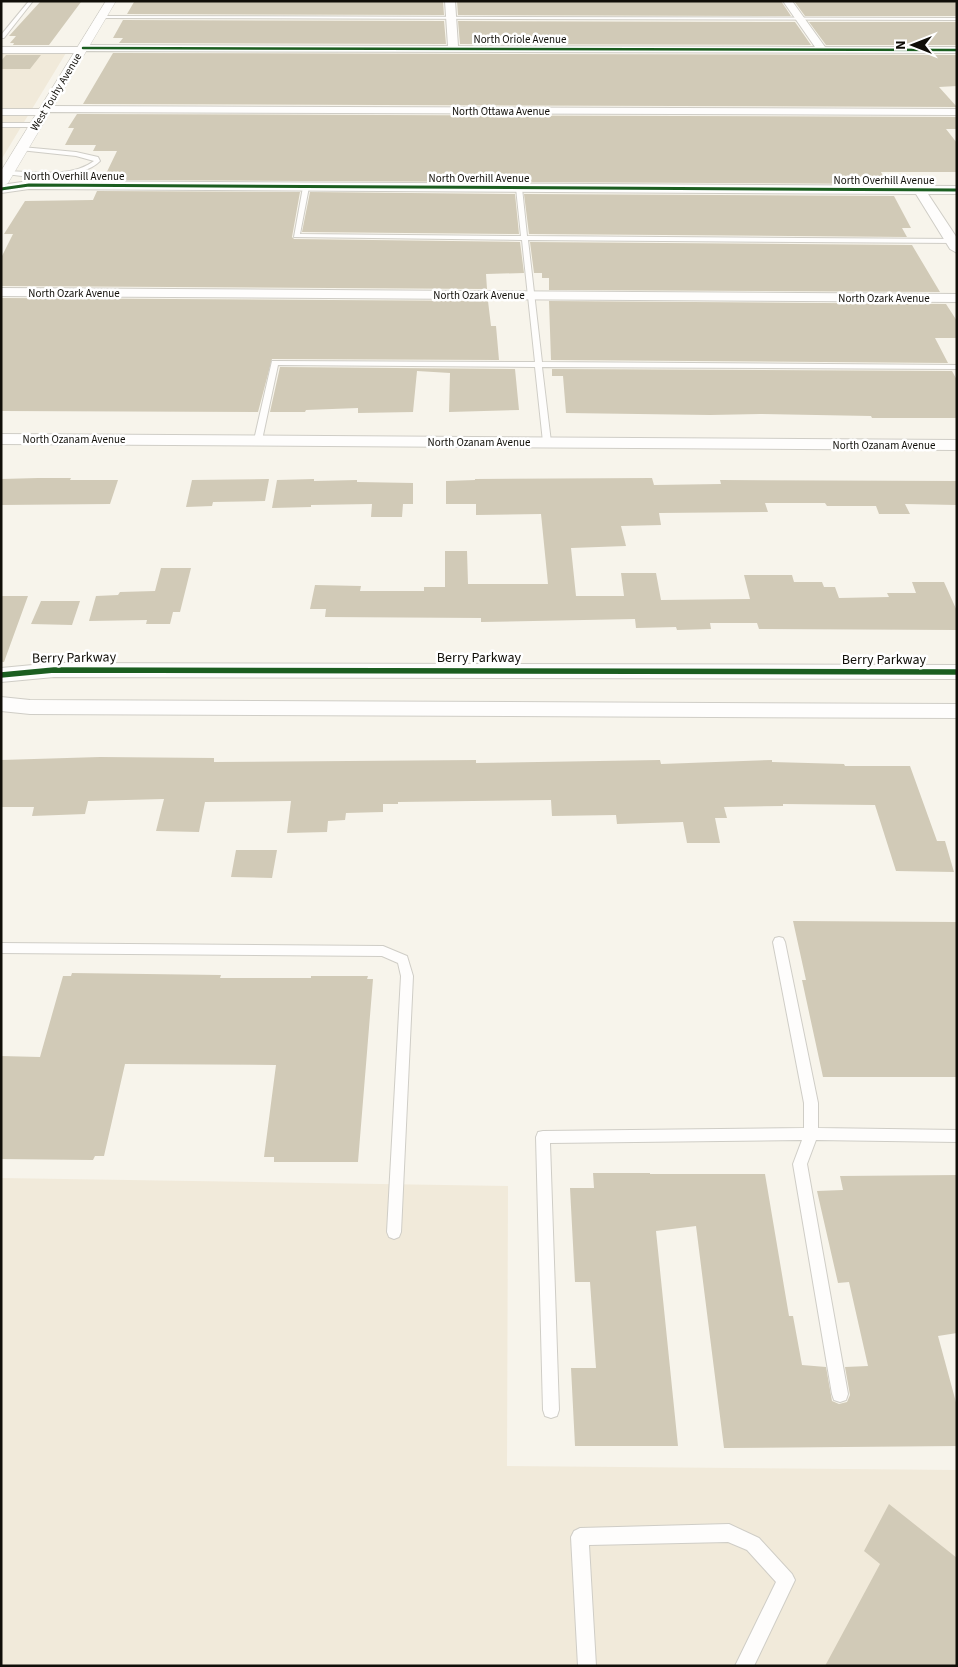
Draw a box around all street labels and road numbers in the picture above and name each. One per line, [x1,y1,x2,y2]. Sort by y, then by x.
street label: North Oriole Avenue [474,32,567,47]
street label: West Touhy Avenue [27,50,86,134]
street label: North Ottawa Avenue [452,104,551,119]
street label: North Overhill Avenue [24,169,125,184]
street label: North Overhill Avenue [429,171,530,186]
street label: North Overhill Avenue [834,173,935,188]
street label: North Ozark Avenue [28,286,120,301]
street label: North Ozark Avenue [433,288,525,303]
street label: North Ozark Avenue [838,291,930,306]
street label: North Ozanam Avenue [23,432,126,447]
street label: North Ozanam Avenue [428,435,531,450]
street label: North Ozanam Avenue [833,438,936,453]
street label: Berry Parkway [32,647,117,669]
street label: Berry Parkway [437,648,522,668]
street label: Berry Parkway [842,650,927,670]

